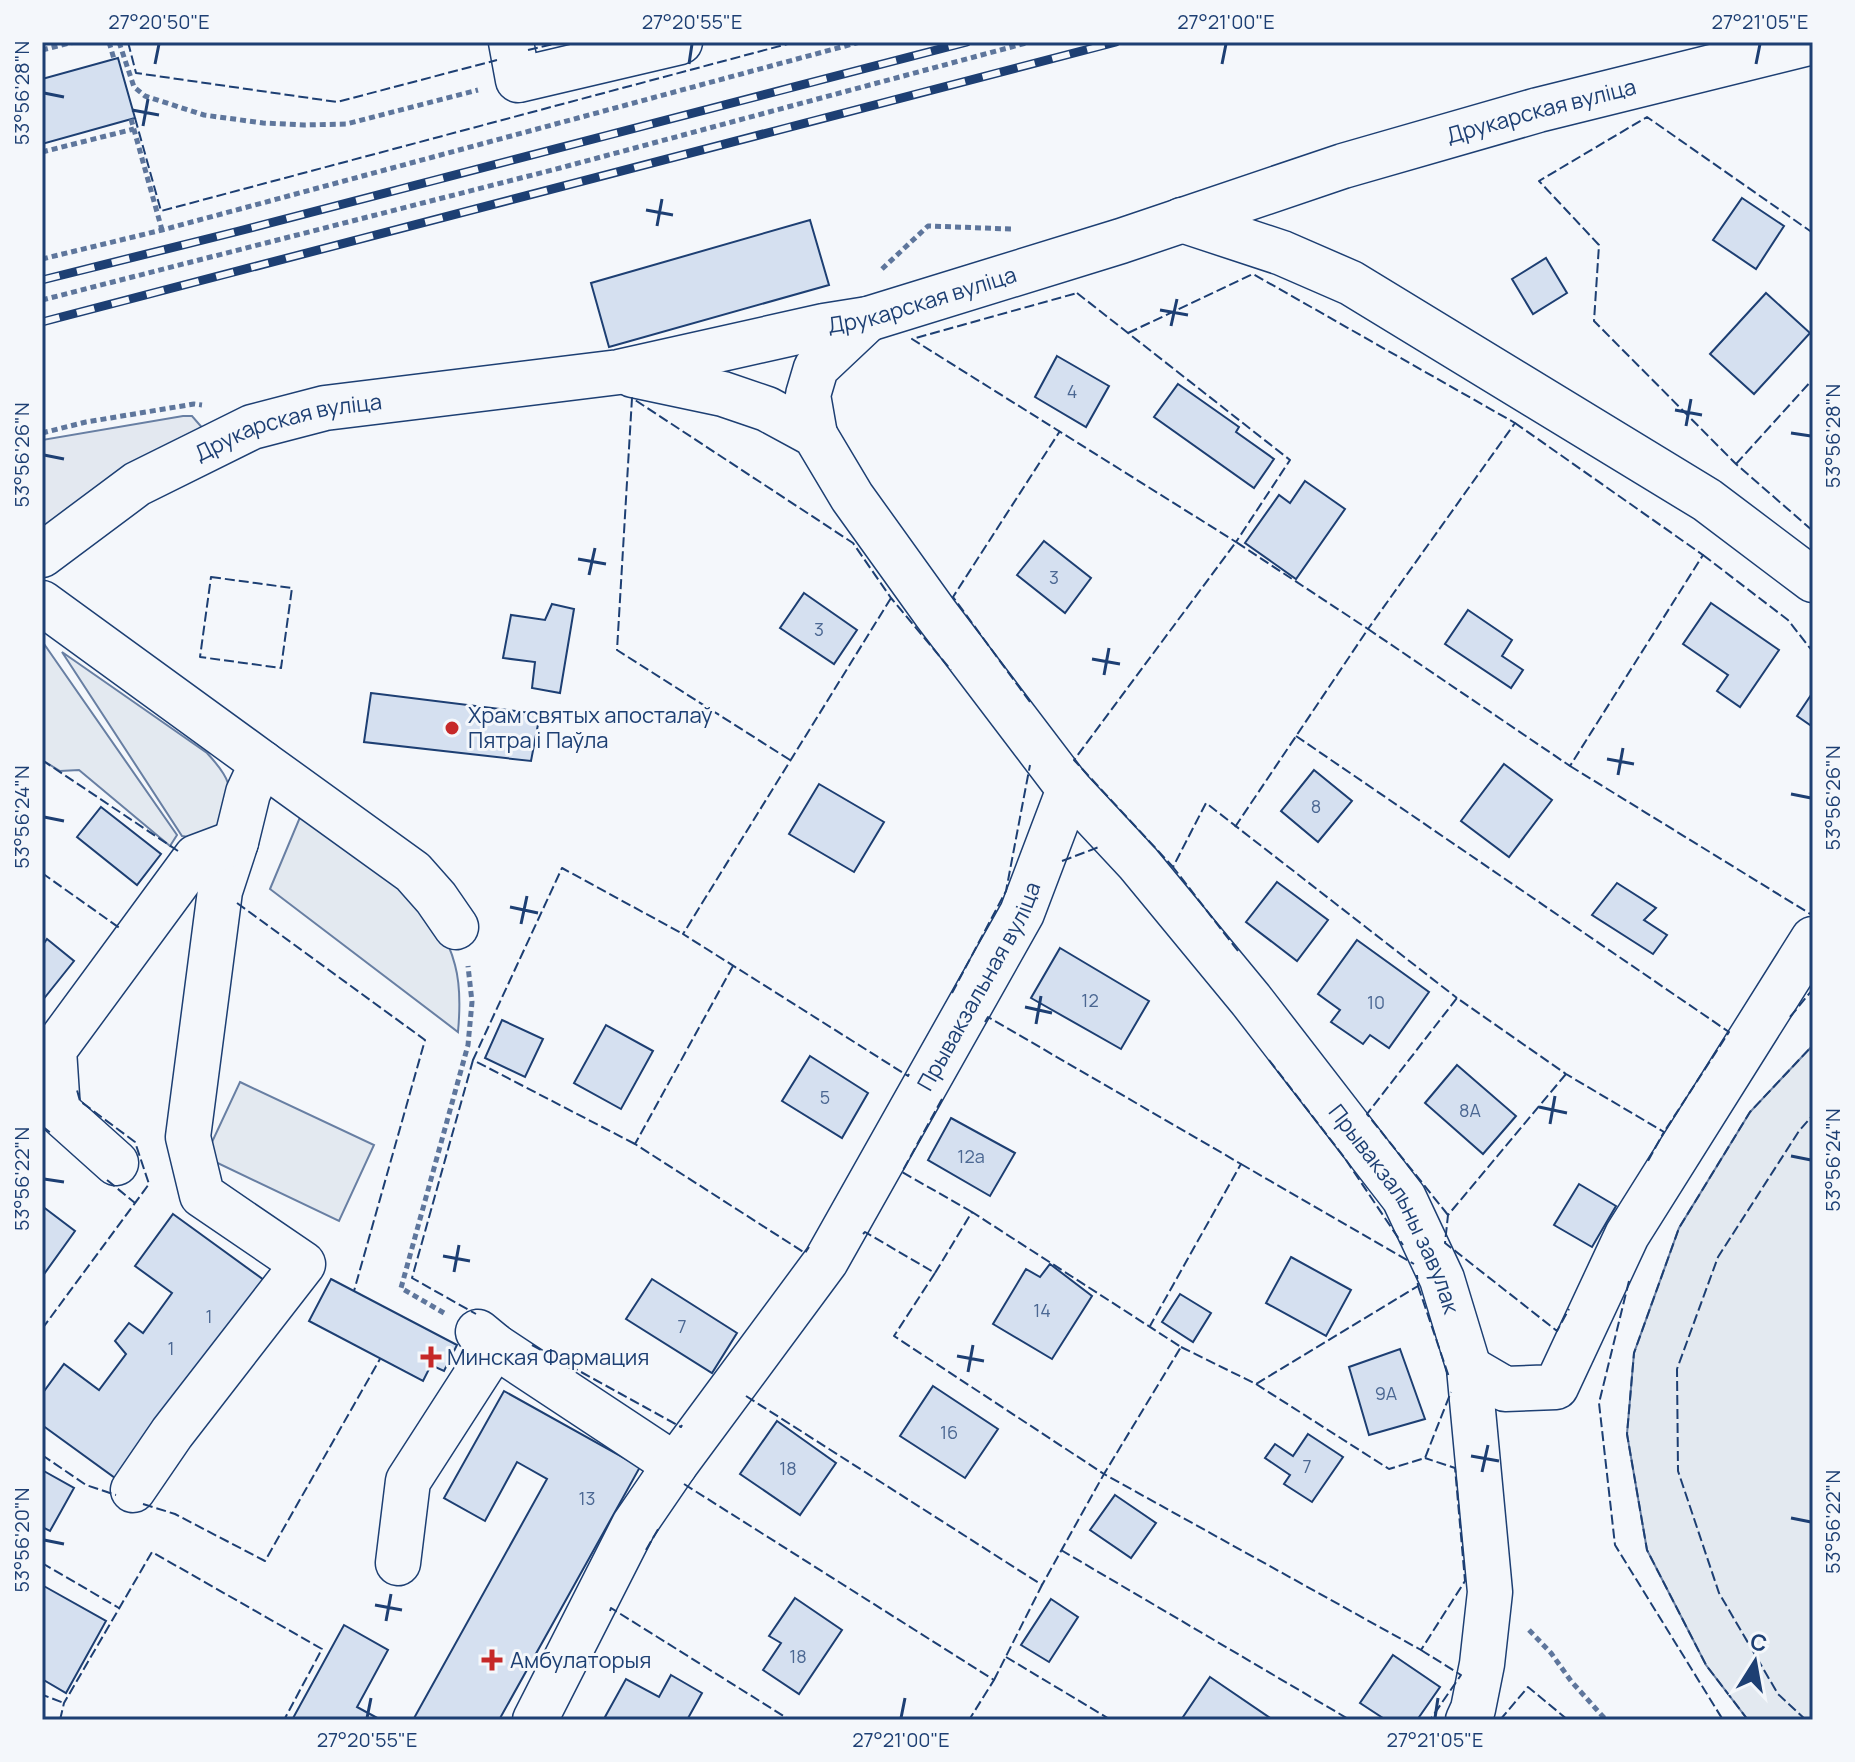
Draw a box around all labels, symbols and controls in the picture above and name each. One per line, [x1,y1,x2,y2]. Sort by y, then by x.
text: 27°20'50"E [108,8,210,35]
text: 27°20'55"E [642,8,742,35]
text: 27°21'00"E [1177,8,1275,35]
text: 27°21'05"E [1712,8,1808,35]
text: 53°56'28"N [8,41,35,145]
street label: Друкарская вуліца [1443,71,1639,151]
street label: Друкарская вуліца [825,259,1020,340]
house number: 4 [1067,379,1077,403]
text: 53°56'28"N [1819,384,1846,488]
street label: Друкарская вуліца [189,386,384,468]
text: 53°56'26"N [8,402,35,508]
house number: 3 [1049,565,1059,589]
house number: 3 [814,617,824,641]
place label: Храм святых апосталаў Пятра і Паўла [468,700,713,755]
marker: Храм святых апосталаў Пятра і Паўла [443,719,461,737]
text: 53°56'26"N [1819,745,1846,851]
text: 53°56'24"N [8,765,35,869]
house number: 8 [1311,794,1321,818]
street label: Прывакзальная вуліца [910,877,1047,1096]
house number: 12 [1081,988,1099,1012]
house number: 10 [1367,990,1385,1014]
house number: 5 [820,1085,830,1109]
street label: Прывакзальны завулак [1322,1098,1467,1318]
house number: 8А [1459,1098,1482,1122]
text: 53°56'24"N [1819,1108,1846,1212]
text: 53°56'22"N [8,1127,35,1231]
house number: 12а [957,1144,985,1168]
house number: 14 [1033,1298,1051,1322]
house number: 1 [205,1304,213,1328]
house number: 7 [677,1314,687,1338]
house number: 1 [167,1336,175,1360]
place label: Минская Фармация [447,1342,649,1372]
marker: Минская Фармация [422,1348,440,1366]
house number: 9А [1375,1381,1398,1405]
house number: 16 [940,1420,958,1444]
house number: 7 [1302,1454,1312,1478]
house number: 18 [779,1456,797,1480]
text: 53°56'22"N [1819,1470,1846,1574]
house number: 13 [579,1486,595,1510]
text: 53°56'20"N [8,1488,35,1592]
north arrow [1715,1622,1795,1702]
text: С [1748,1626,1770,1659]
house number: 18 [789,1644,807,1668]
place label: Амбулаторыя [510,1645,651,1675]
marker: Амбулаторыя [481,1649,503,1671]
text: 27°20'55"E [317,1726,417,1753]
text: 27°21'00"E [852,1726,950,1753]
text: 27°21'05"E [1387,1726,1483,1753]

